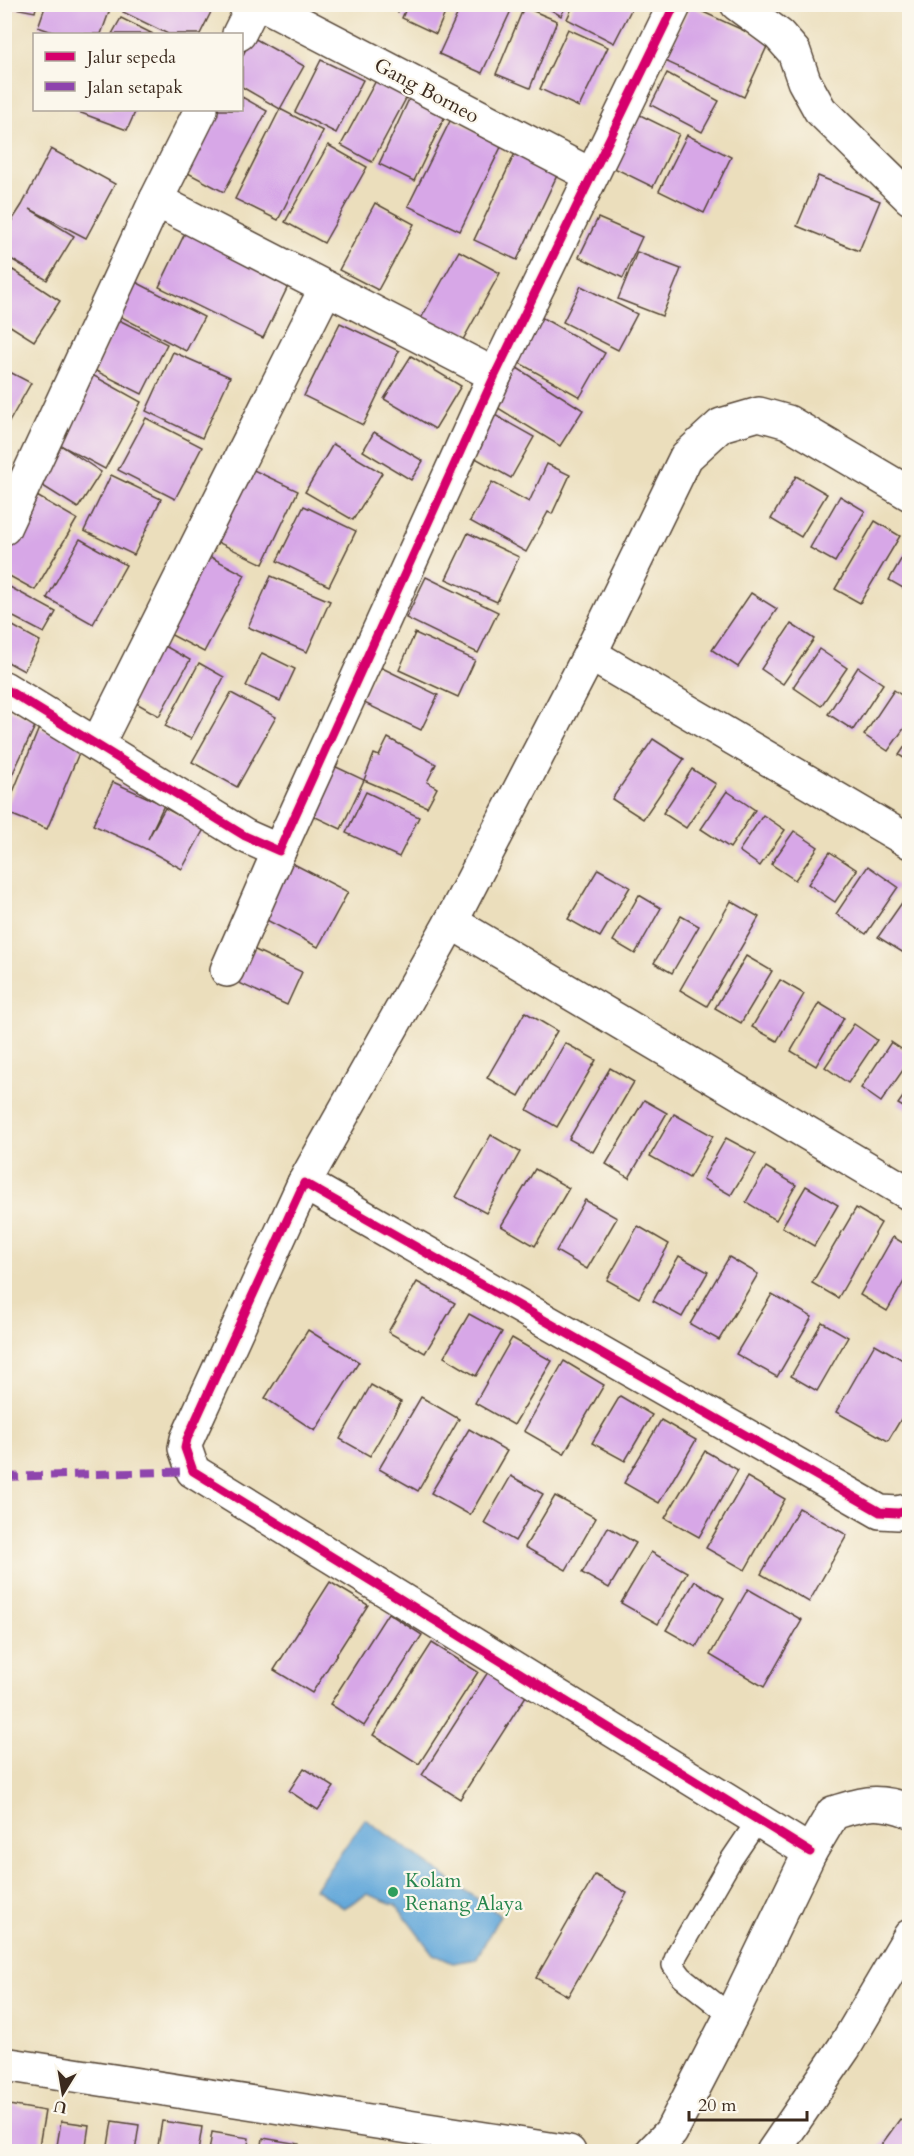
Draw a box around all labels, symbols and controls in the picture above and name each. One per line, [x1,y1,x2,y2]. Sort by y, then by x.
legend [33,33,243,111]
text: Jalur sepeda [84,45,176,70]
street label: Gang Borneo [369,51,484,130]
text: Jalan setapak [84,75,183,100]
place label: Kolam Renang Alaya [405,1867,523,1917]
marker: Kolam Renang Alaya [386,1885,400,1899]
north arrow [33,2063,93,2123]
scale bar [689,2084,808,2122]
text: 20 m [698,2093,737,2118]
text: U [52,2095,69,2119]

